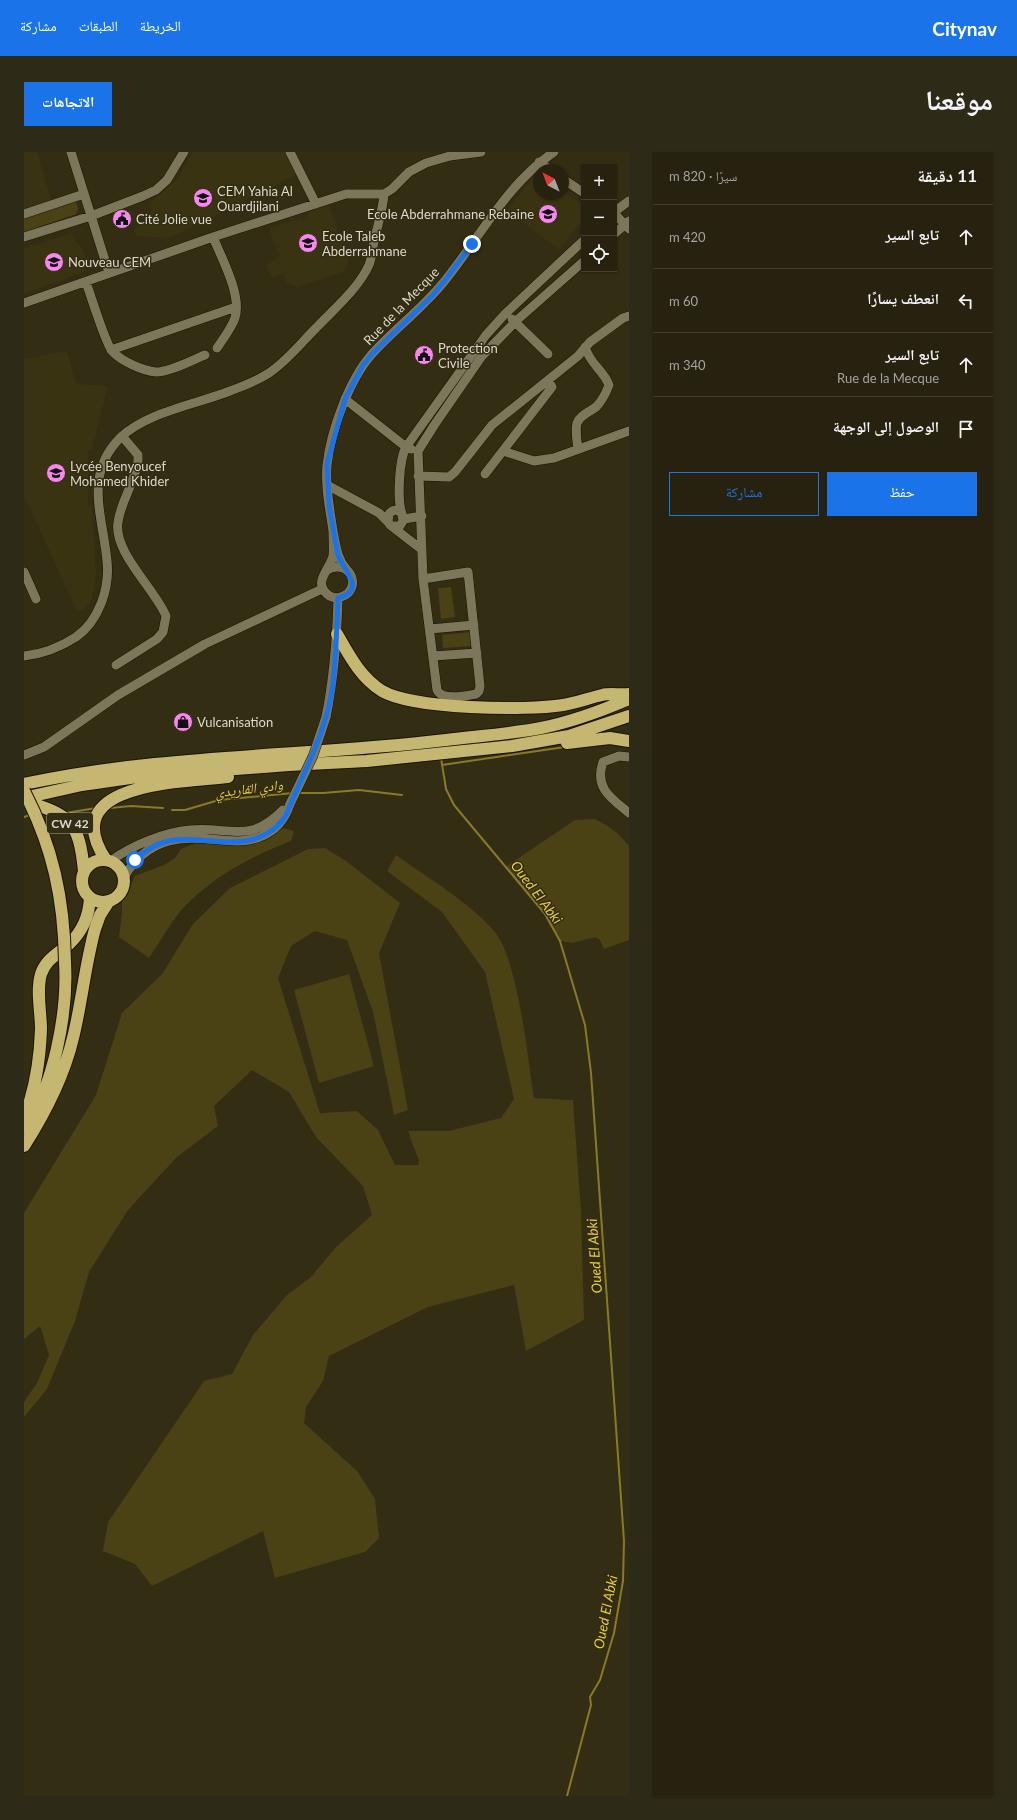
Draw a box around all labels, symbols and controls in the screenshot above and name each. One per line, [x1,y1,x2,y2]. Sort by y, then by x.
text: مشاركة [20,17,57,34]
text: الطبقات [79,17,118,34]
text: الخريطة [140,17,181,34]
text: Citynav [932,17,997,40]
button: الاتجاهات [24,82,112,126]
text: موقعنا [925,82,993,116]
north arrow [533,164,569,200]
map controls [581,164,617,272]
button: + [581,164,617,200]
text: 11 دقيقة [917,165,977,186]
text: سيرًا · 820 m [669,168,737,184]
place label: CEM Yahia Al Ouardjilani [217,183,293,214]
school or university icon: CEM Yahia Al Ouardjilani [192,187,214,209]
button: − [581,200,617,236]
school or university icon: Ecole Abderrahmane Rebaine [537,203,559,225]
place label: Ecole Abderrahmane Rebaine [367,206,534,222]
public building icon: Cité Jolie vue [111,208,133,230]
place label: Cité Jolie vue [136,211,212,227]
text: تابع السير [885,225,939,243]
icon: ahead [955,226,977,248]
place label: Ecole Taleb Abderrahmane [322,228,407,259]
text: 420 m [669,229,706,245]
school or university icon: Ecole Taleb Abderrahmane [297,232,319,254]
route end [463,235,481,253]
button: locate [581,236,617,272]
school or university icon: Nouveau CEM [43,251,65,273]
place label: Nouveau CEM [68,254,151,270]
street label: Rue de la Mecque [360,264,442,348]
text: انعطف يسارًا [867,289,939,307]
icon: left [955,290,977,312]
text: 60 m [669,293,698,309]
place label: Protection Civile [438,340,498,371]
public building icon: Protection Civile [413,344,435,366]
text: تابع السير [885,345,939,363]
icon: ahead [955,354,977,376]
text: 340 m [669,357,706,373]
text: Rue de la Mecque [837,370,939,386]
text: الوصول إلى الوجهة [833,417,939,435]
icon: arrive [955,418,977,440]
place label: Lycée Benyoucef Mohamed Khider [70,458,169,489]
school or university icon: Lycée Benyoucef Mohamed Khider [45,462,67,484]
button: مشاركة [669,472,819,516]
button: حفظ [827,472,977,516]
shop icon: Vulcanisation [172,711,194,733]
place label: Vulcanisation [197,714,273,730]
water label: وادي القاريدي [214,775,285,804]
road number: CW 42 [47,813,93,833]
route start [126,851,144,869]
water label: Oued El Abki [508,857,567,928]
water label: Oued El Abki [583,1217,605,1294]
water label: Oued El Abki [590,1573,621,1650]

